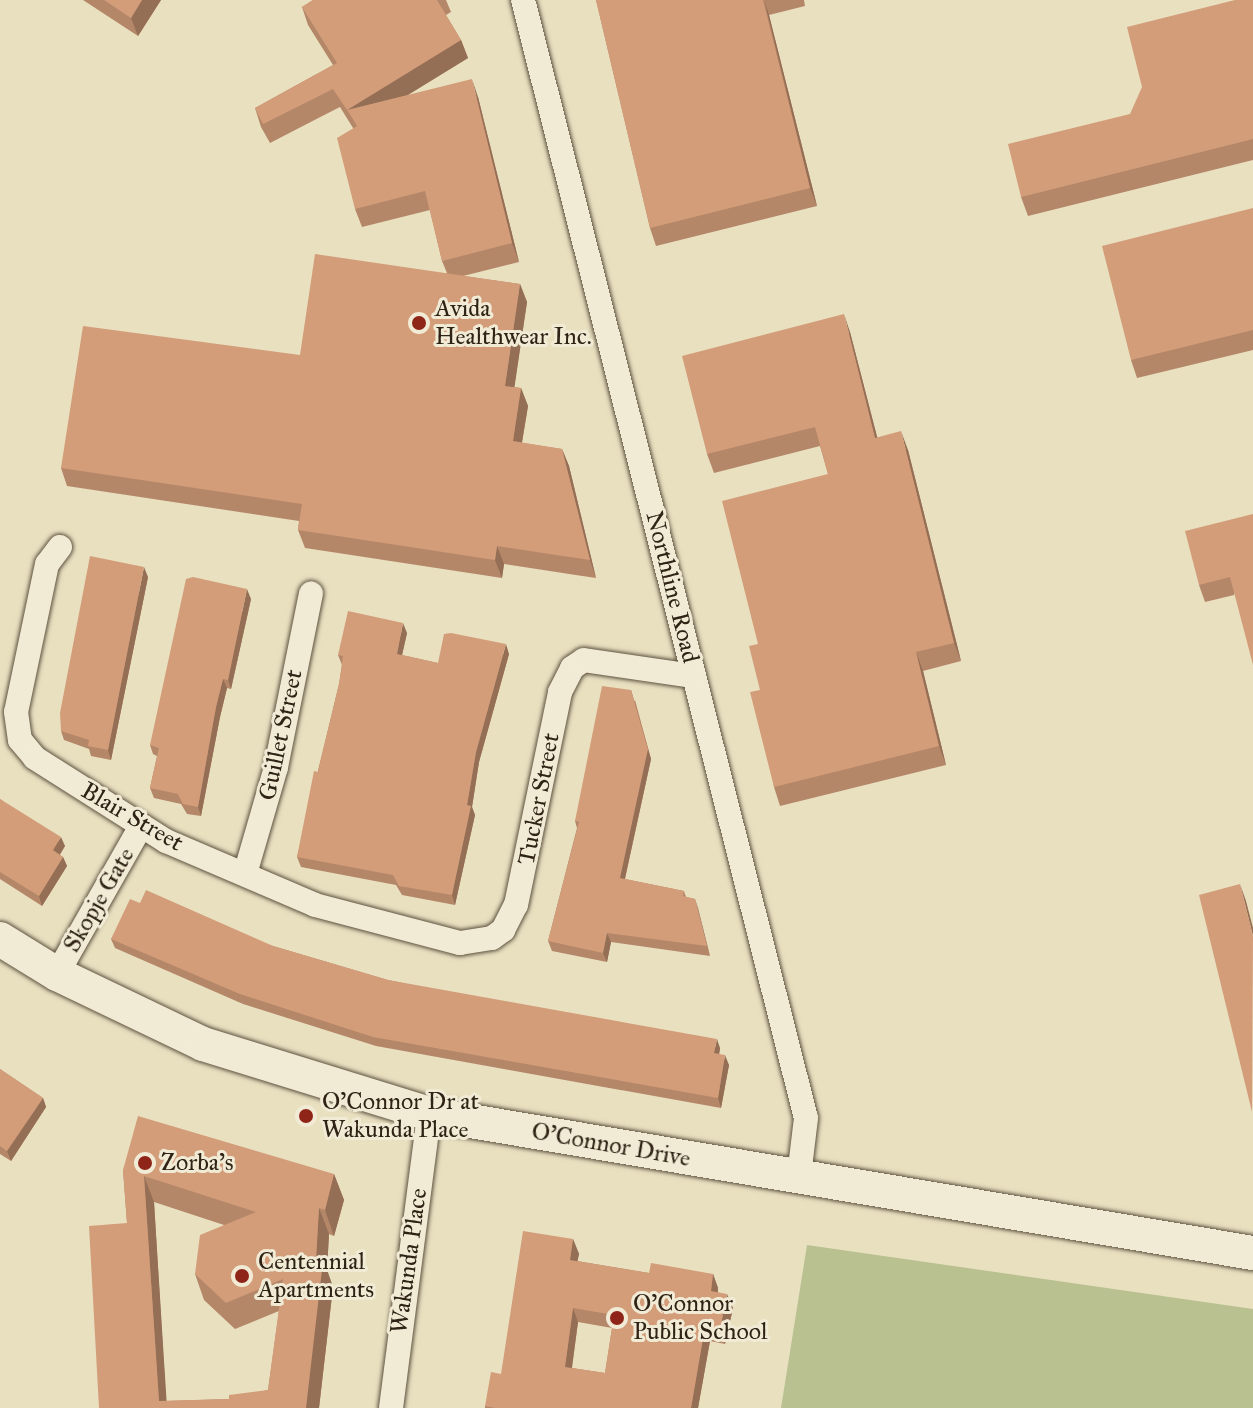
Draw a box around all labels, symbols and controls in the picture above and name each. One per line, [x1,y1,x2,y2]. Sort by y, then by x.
place label: Avida Healthwear Inc. [435,295,592,351]
marker: Avida Healthwear Inc. [410,314,428,332]
street label: Northline Road [639,508,705,666]
street label: Guillet Street [253,667,309,803]
street label: Tucker Street [512,731,566,867]
street label: Blair Street [76,776,188,858]
street label: Skopje Gate [57,842,141,958]
place label: O'Connor Dr at Wakunda Place [322,1088,479,1144]
marker: O'Connor Dr at Wakunda Place [297,1107,315,1125]
street label: O'Connor Drive [529,1117,693,1173]
place label: Zorba's [161,1149,234,1177]
marker: Zorba's [136,1154,154,1172]
street label: Wakunda Place [385,1186,433,1336]
place label: Centennial Apartments [258,1248,374,1304]
marker: Centennial Apartments [233,1267,251,1285]
place label: O'Connor Public School [633,1290,767,1346]
marker: O'Connor Public School [608,1309,626,1327]

